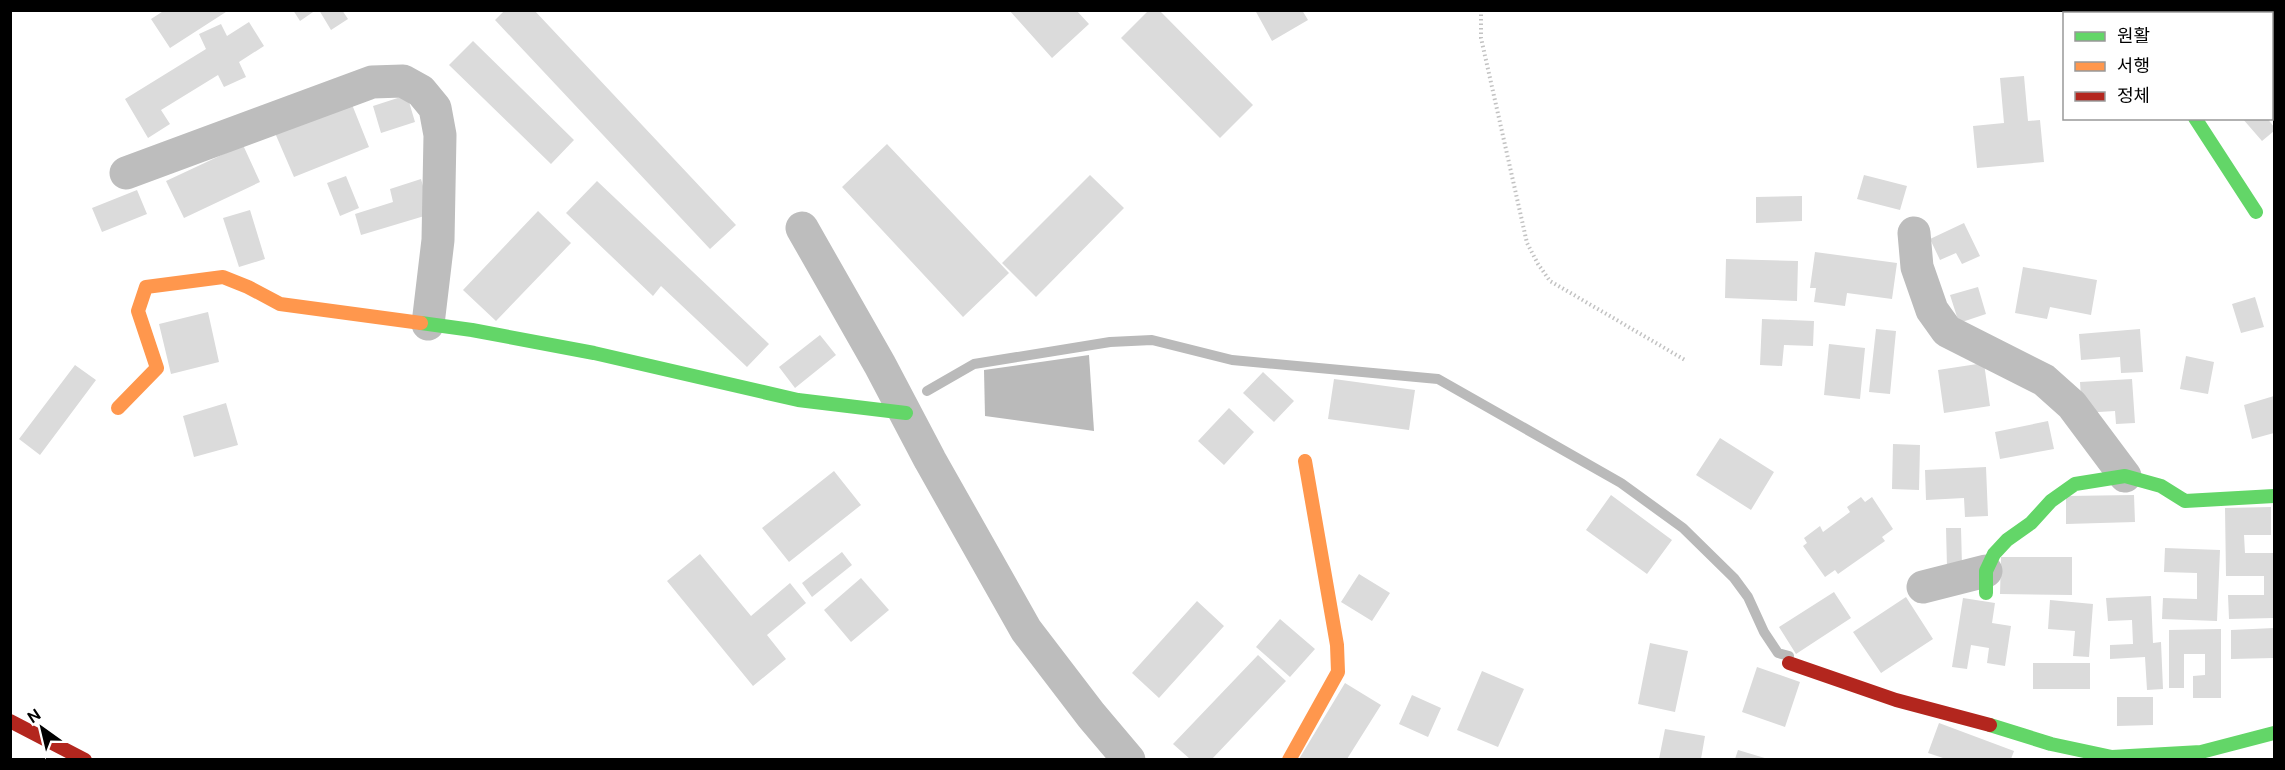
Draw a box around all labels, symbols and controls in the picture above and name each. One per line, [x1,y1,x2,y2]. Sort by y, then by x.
legend [2063,12,2273,120]
text: 원활 [2117,24,2150,48]
text: 서행 [2117,54,2150,78]
text: 정체 [2117,84,2150,108]
north arrow [12,698,72,758]
text: N [23,704,45,728]

